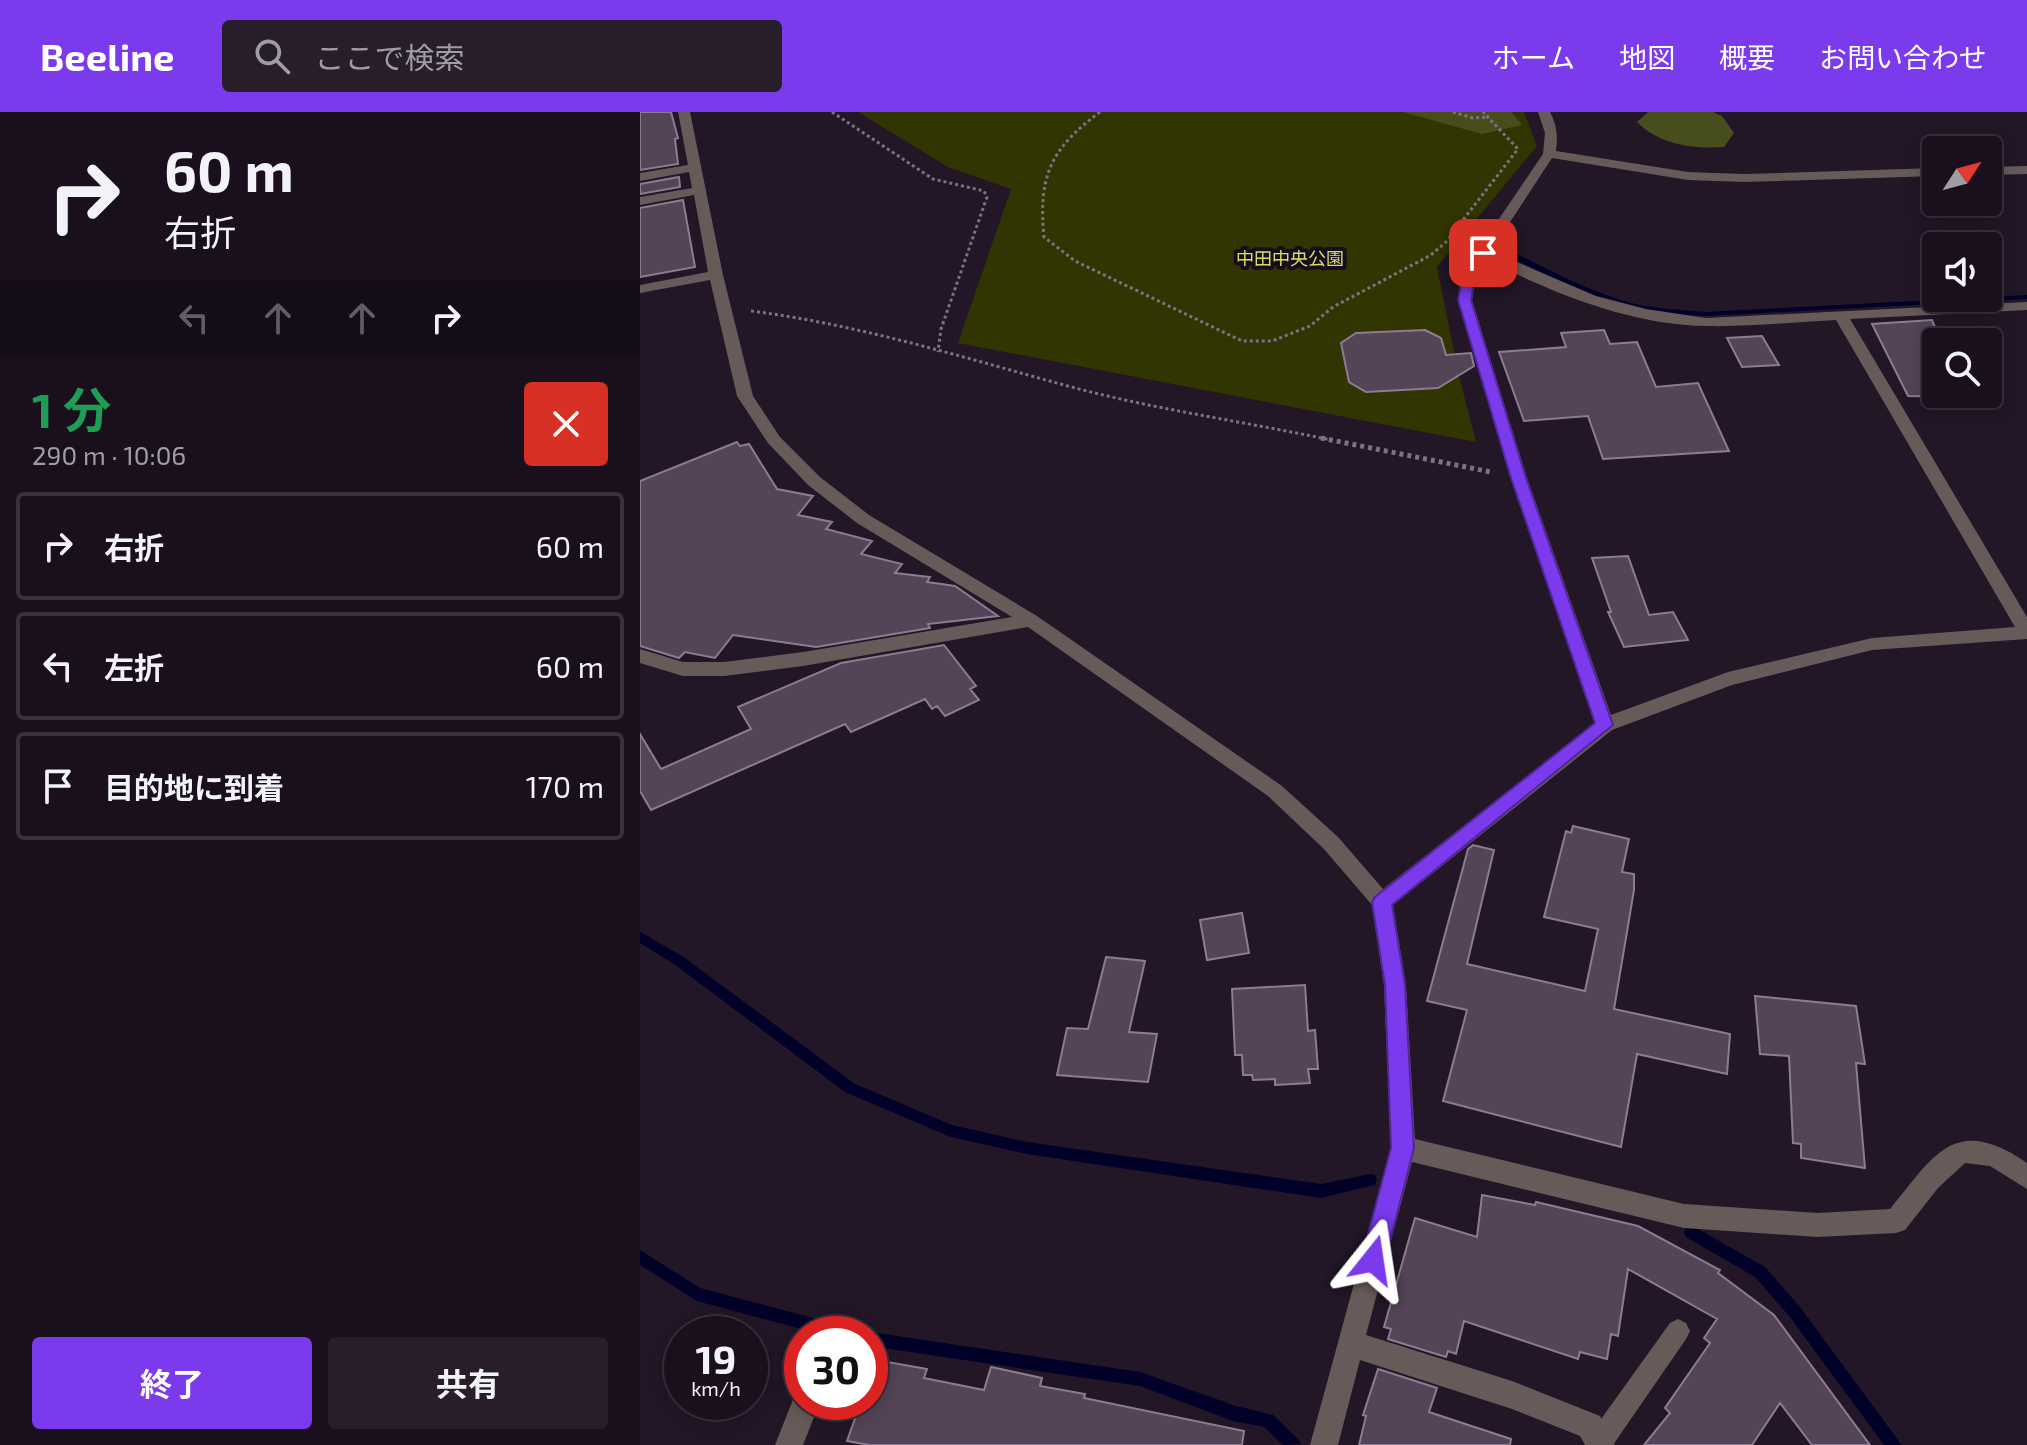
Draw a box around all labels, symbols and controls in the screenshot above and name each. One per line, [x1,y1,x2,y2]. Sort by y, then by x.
search box [222,20,782,92]
text: Beeline [40,33,174,79]
icon: search [250,34,294,78]
text: ここで検索 [314,39,464,75]
text: ホーム [1492,40,1575,74]
text: 地図 [1619,40,1675,74]
text: 概要 [1719,40,1775,74]
text: お問い合わせ [1819,40,1987,74]
text: 60 m [164,136,294,203]
north arrow [1922,136,2002,216]
map controls [1922,136,2002,408]
icon: right [32,144,136,248]
text: 右折 [164,210,236,253]
pin [1449,219,1517,287]
icon: arrive [1461,231,1505,275]
button: sound [1922,232,2002,312]
park label: 中田中央公園 [1236,247,1344,269]
icon: left [172,296,216,340]
icon: ahead [256,296,300,340]
icon: ahead [340,296,384,340]
icon: right [424,296,468,340]
button: search [1922,328,2002,408]
text: 1 分 [32,380,111,438]
button: close [524,382,608,466]
text: 290 m · 10:06 [32,439,186,470]
icon: right [36,524,80,568]
text: 60 m [536,528,604,564]
text: 右折 [104,529,164,565]
icon: left [36,644,80,688]
text: 60 m [536,648,604,684]
text: 左折 [104,649,164,685]
icon: arrive [36,764,80,808]
text: 170 m [526,768,604,804]
text: 目的地に到着 [104,769,284,805]
position arrow [1331,1218,1415,1302]
speed limit sign: 30 [784,1316,888,1420]
text: 19 [696,1334,736,1382]
button: 終了 [32,1337,312,1429]
button: 共有 [328,1337,608,1429]
text: km/h [691,1376,741,1400]

